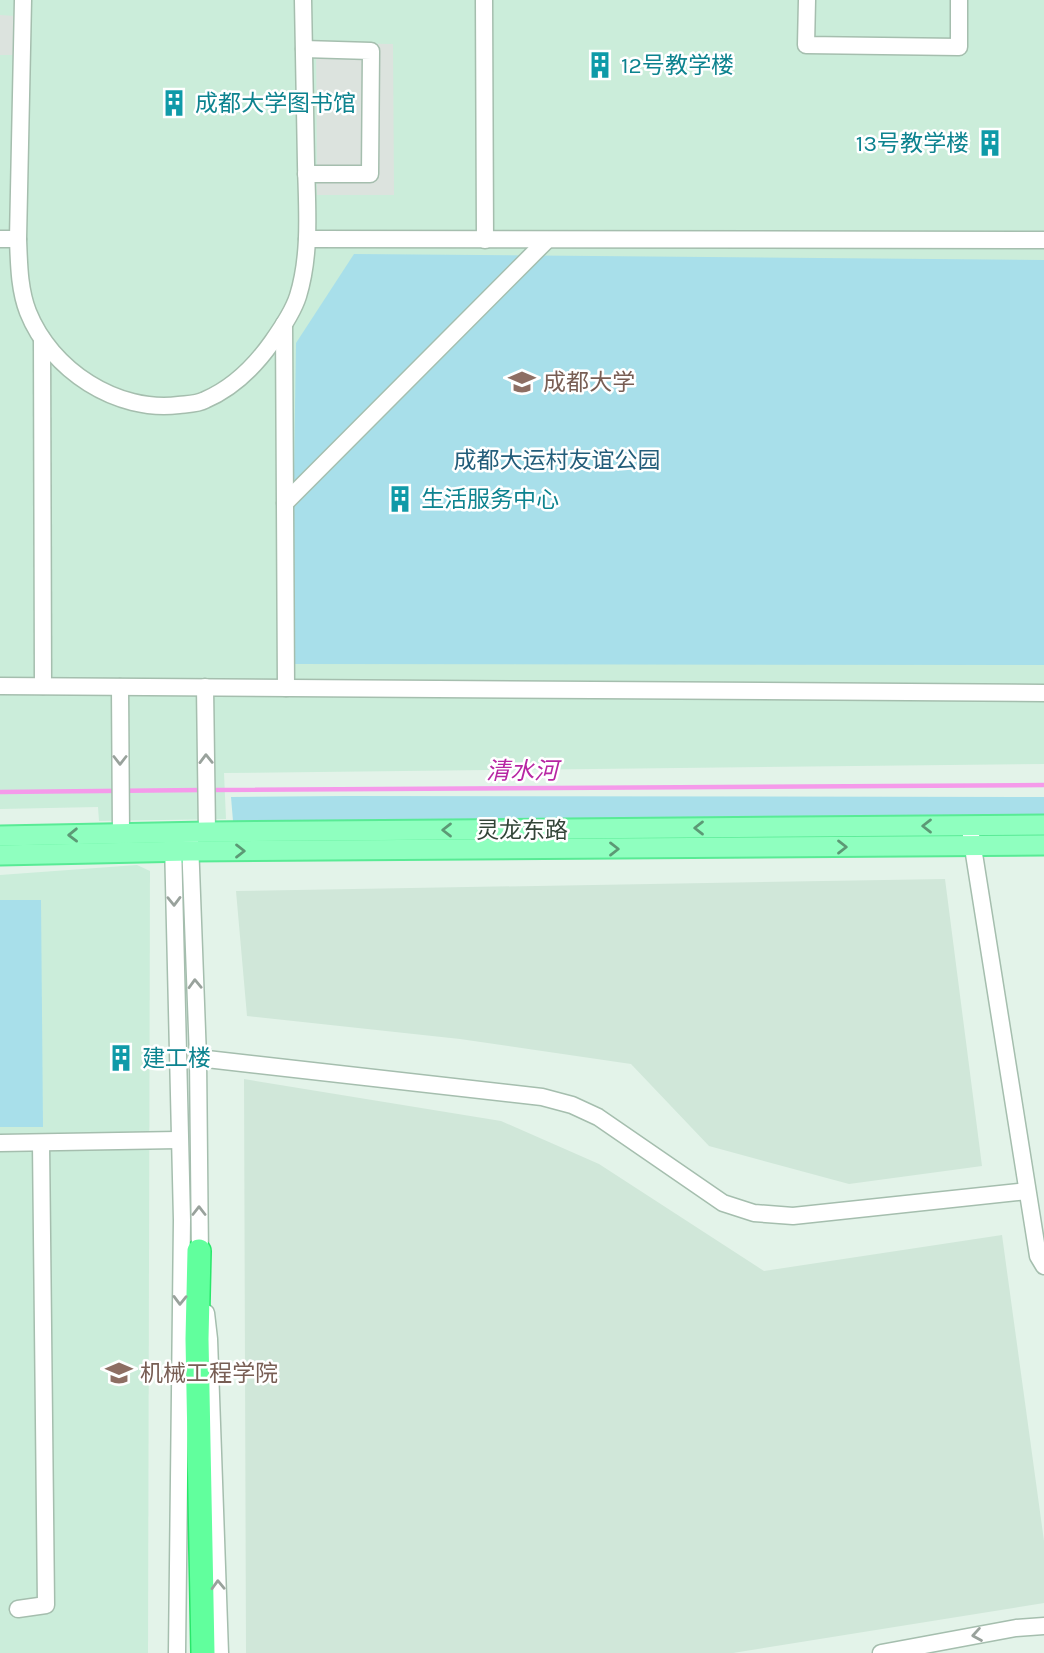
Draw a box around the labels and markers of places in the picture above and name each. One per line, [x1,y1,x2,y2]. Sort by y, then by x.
building icon: 12号教学楼 [585,50,615,80]
place label: 12号教学楼 [621,52,734,79]
building icon: 成都大学图书馆 [159,88,189,118]
place label: 成都大学图书馆 [195,90,356,117]
building icon: 13号教学楼 [975,128,1005,158]
place label: 13号教学楼 [856,130,969,157]
school or university icon: 成都大学 [507,367,537,397]
place label: 成都大学 [543,369,635,396]
building icon: 生活服务中心 [385,484,415,514]
place label: 生活服务中心 [421,486,559,513]
building icon: 建工楼 [106,1043,136,1073]
place label: 建工楼 [142,1045,211,1072]
school or university icon: 机械工程学院 [104,1358,134,1388]
place label: 机械工程学院 [140,1360,278,1387]

